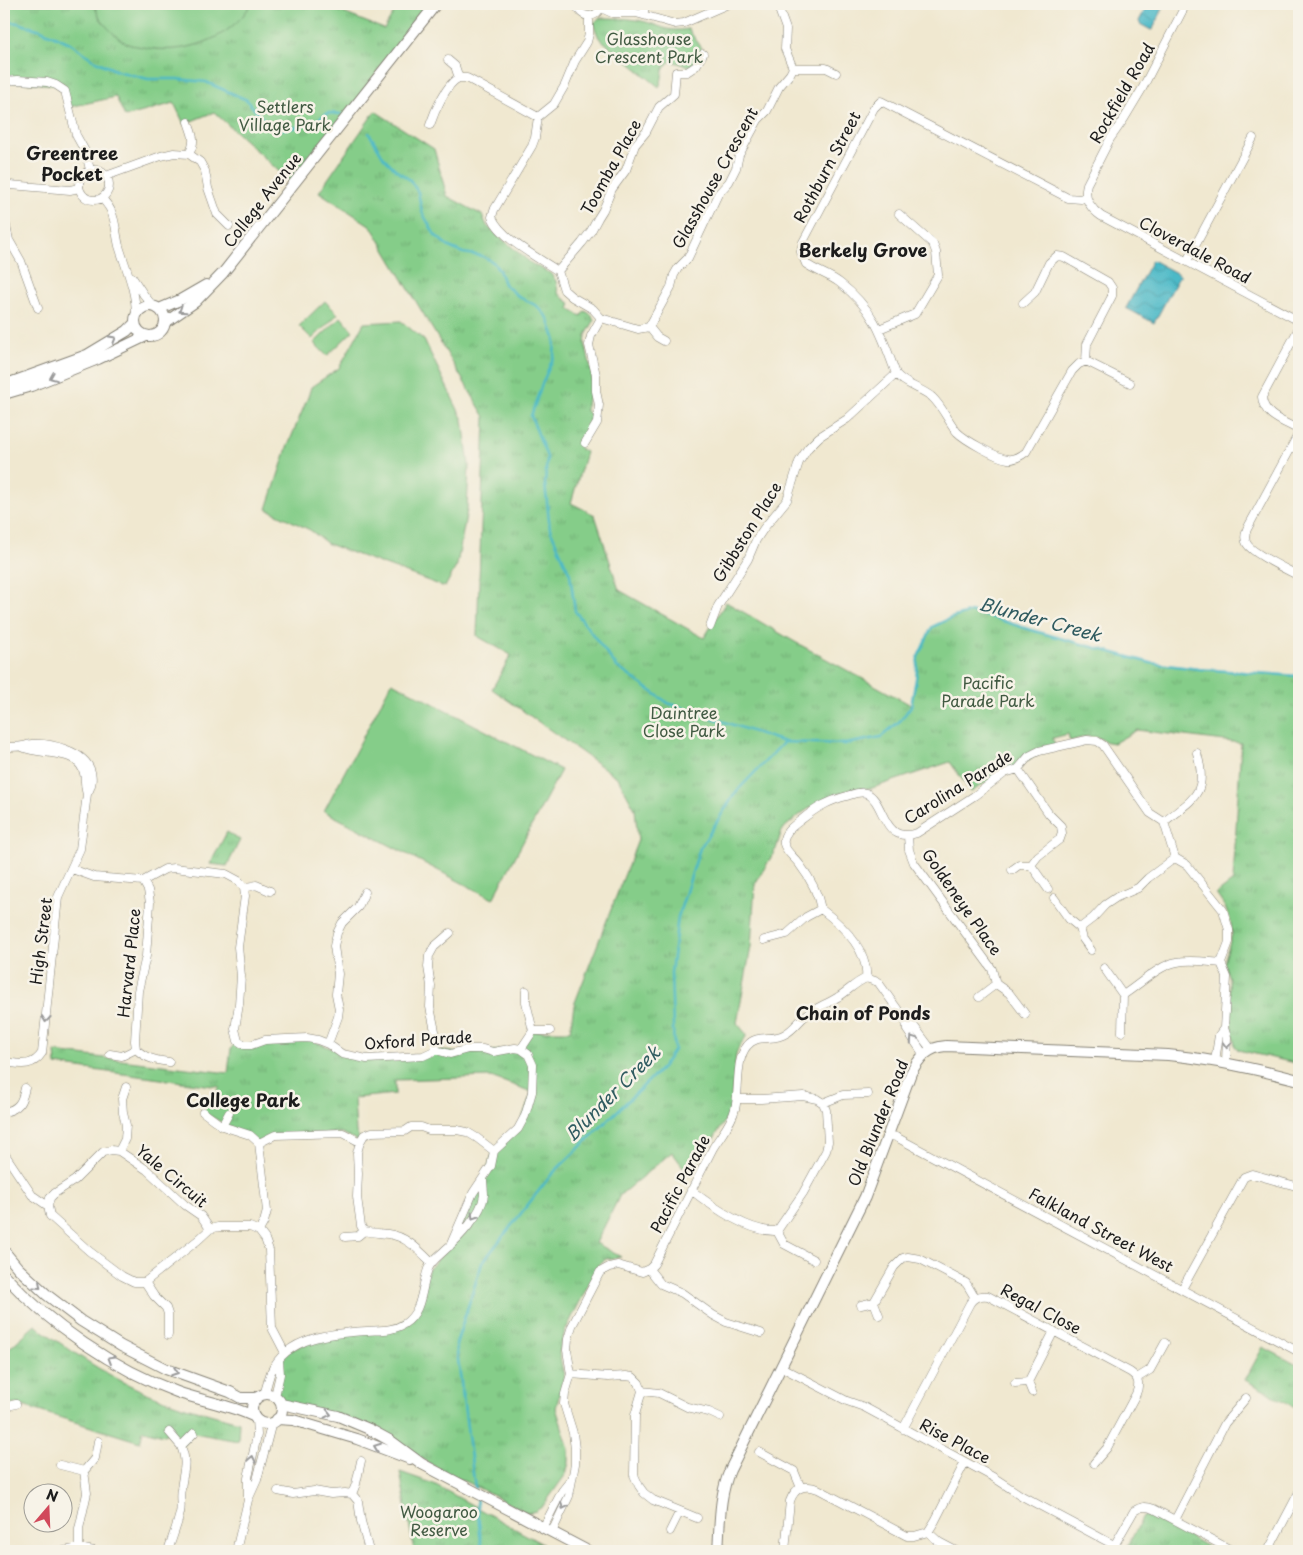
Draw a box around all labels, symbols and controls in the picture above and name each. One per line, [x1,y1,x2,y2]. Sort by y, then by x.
park label: Glasshouse Crescent Park [595,26,704,68]
street label: Rockfield Road [1083,38,1160,147]
park label: Settlers Village Park [239,94,332,136]
street label: Glasshouse Crescent [665,102,763,253]
street label: Rothburn Street [787,106,866,227]
street label: Toomba Place [574,114,646,219]
district label: Greentree Pocket [26,139,118,187]
street label: College Avenue [216,147,306,252]
street label: Cloverdale Road [1135,209,1256,289]
district label: Berkely Grove [799,236,928,263]
one-way arrow [179,304,188,313]
one-way arrow [108,336,117,346]
one-way arrow [49,370,58,381]
street label: Gibbston Place [706,476,787,586]
water label: Blunder Creek [976,589,1106,648]
park label: Pacific Parade Park [941,670,1035,712]
park label: Daintree Close Park [643,700,725,742]
street label: Carolina Parade [899,743,1016,829]
street label: Goldeneye Place [917,843,1009,960]
street label: High Street [23,896,57,986]
street label: Harvard Place [110,907,146,1019]
district label: Chain of Ponds [796,999,931,1026]
one-way arrow [41,1015,52,1023]
street label: Oxford Parade [363,1023,473,1055]
one-way arrow [910,1035,919,1045]
water label: Blunder Creek [558,1038,667,1147]
one-way arrow [1221,1041,1232,1049]
street label: Old Blunder Road [841,1056,913,1190]
district label: College Park [186,1086,300,1113]
street label: Pacific Parade [643,1130,715,1237]
street label: Yale Circuit [131,1138,214,1213]
street label: Falkland Street West [1025,1181,1178,1277]
one-way arrow [471,1211,481,1220]
street label: Regal Close [997,1277,1086,1339]
one-way arrow [32,1280,41,1289]
one-way arrow [108,1356,117,1366]
one-way arrow [170,1366,179,1376]
one-way arrow [324,1408,333,1419]
street label: Rise Place [916,1411,995,1469]
one-way arrow [373,1443,381,1453]
one-way arrow [246,1455,257,1464]
north arrow [22,1482,72,1532]
text: N [44,1484,61,1507]
park label: Woogaroo Reserve [400,1499,478,1541]
one-way arrow [561,1501,571,1510]

